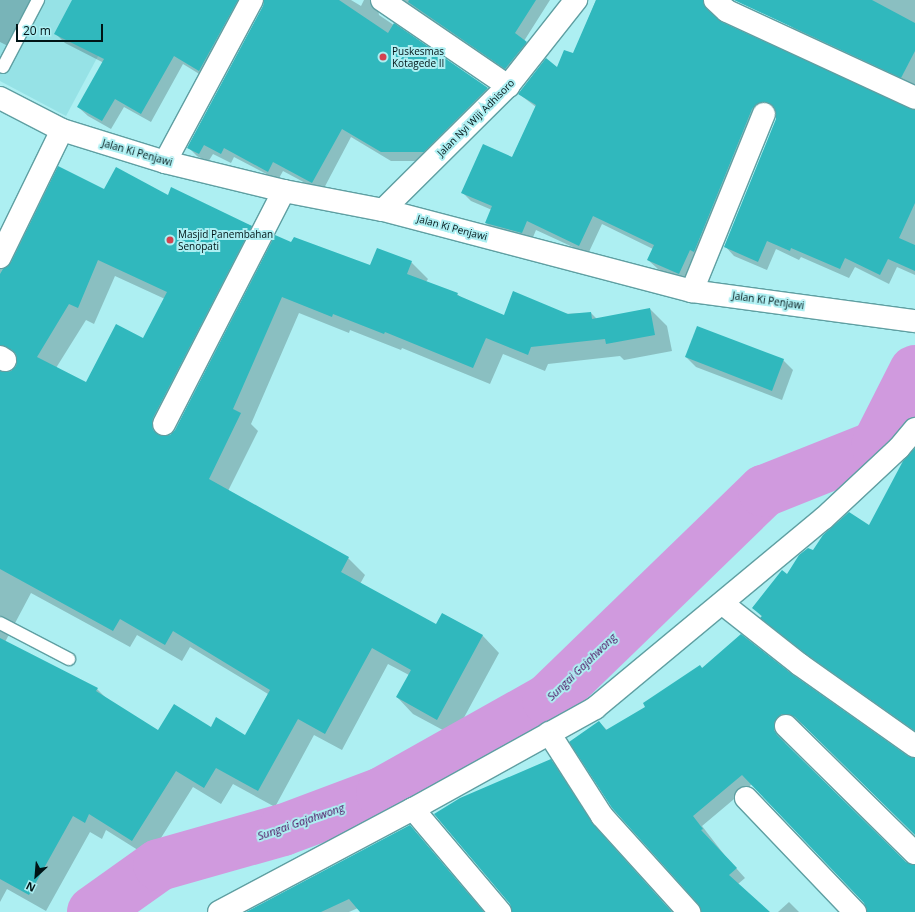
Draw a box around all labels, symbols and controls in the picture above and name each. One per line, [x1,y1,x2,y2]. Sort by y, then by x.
scale bar [18,16,105,42]
text: 20 m [23,22,51,39]
place label: Puskesmas Kotagede II [392,45,444,68]
marker: Puskesmas Kotagede II [377,51,389,63]
street label: Jalan Nyi Wiji Adhisoro [435,77,517,159]
street label: Jalan Ki Penjawi [101,137,173,169]
street label: Jalan Ki Penjawi [415,213,489,243]
place label: Masjid Panembahan Senopati [178,228,273,252]
marker: Masjid Panembahan Senopati [165,235,175,245]
street label: Jalan Ki Penjawi [731,290,805,312]
water label: Sungai Gajahwong [545,631,619,703]
water label: Sungai Gajahwong [256,801,346,843]
north arrow [16,856,56,896]
text: N [23,879,38,896]

